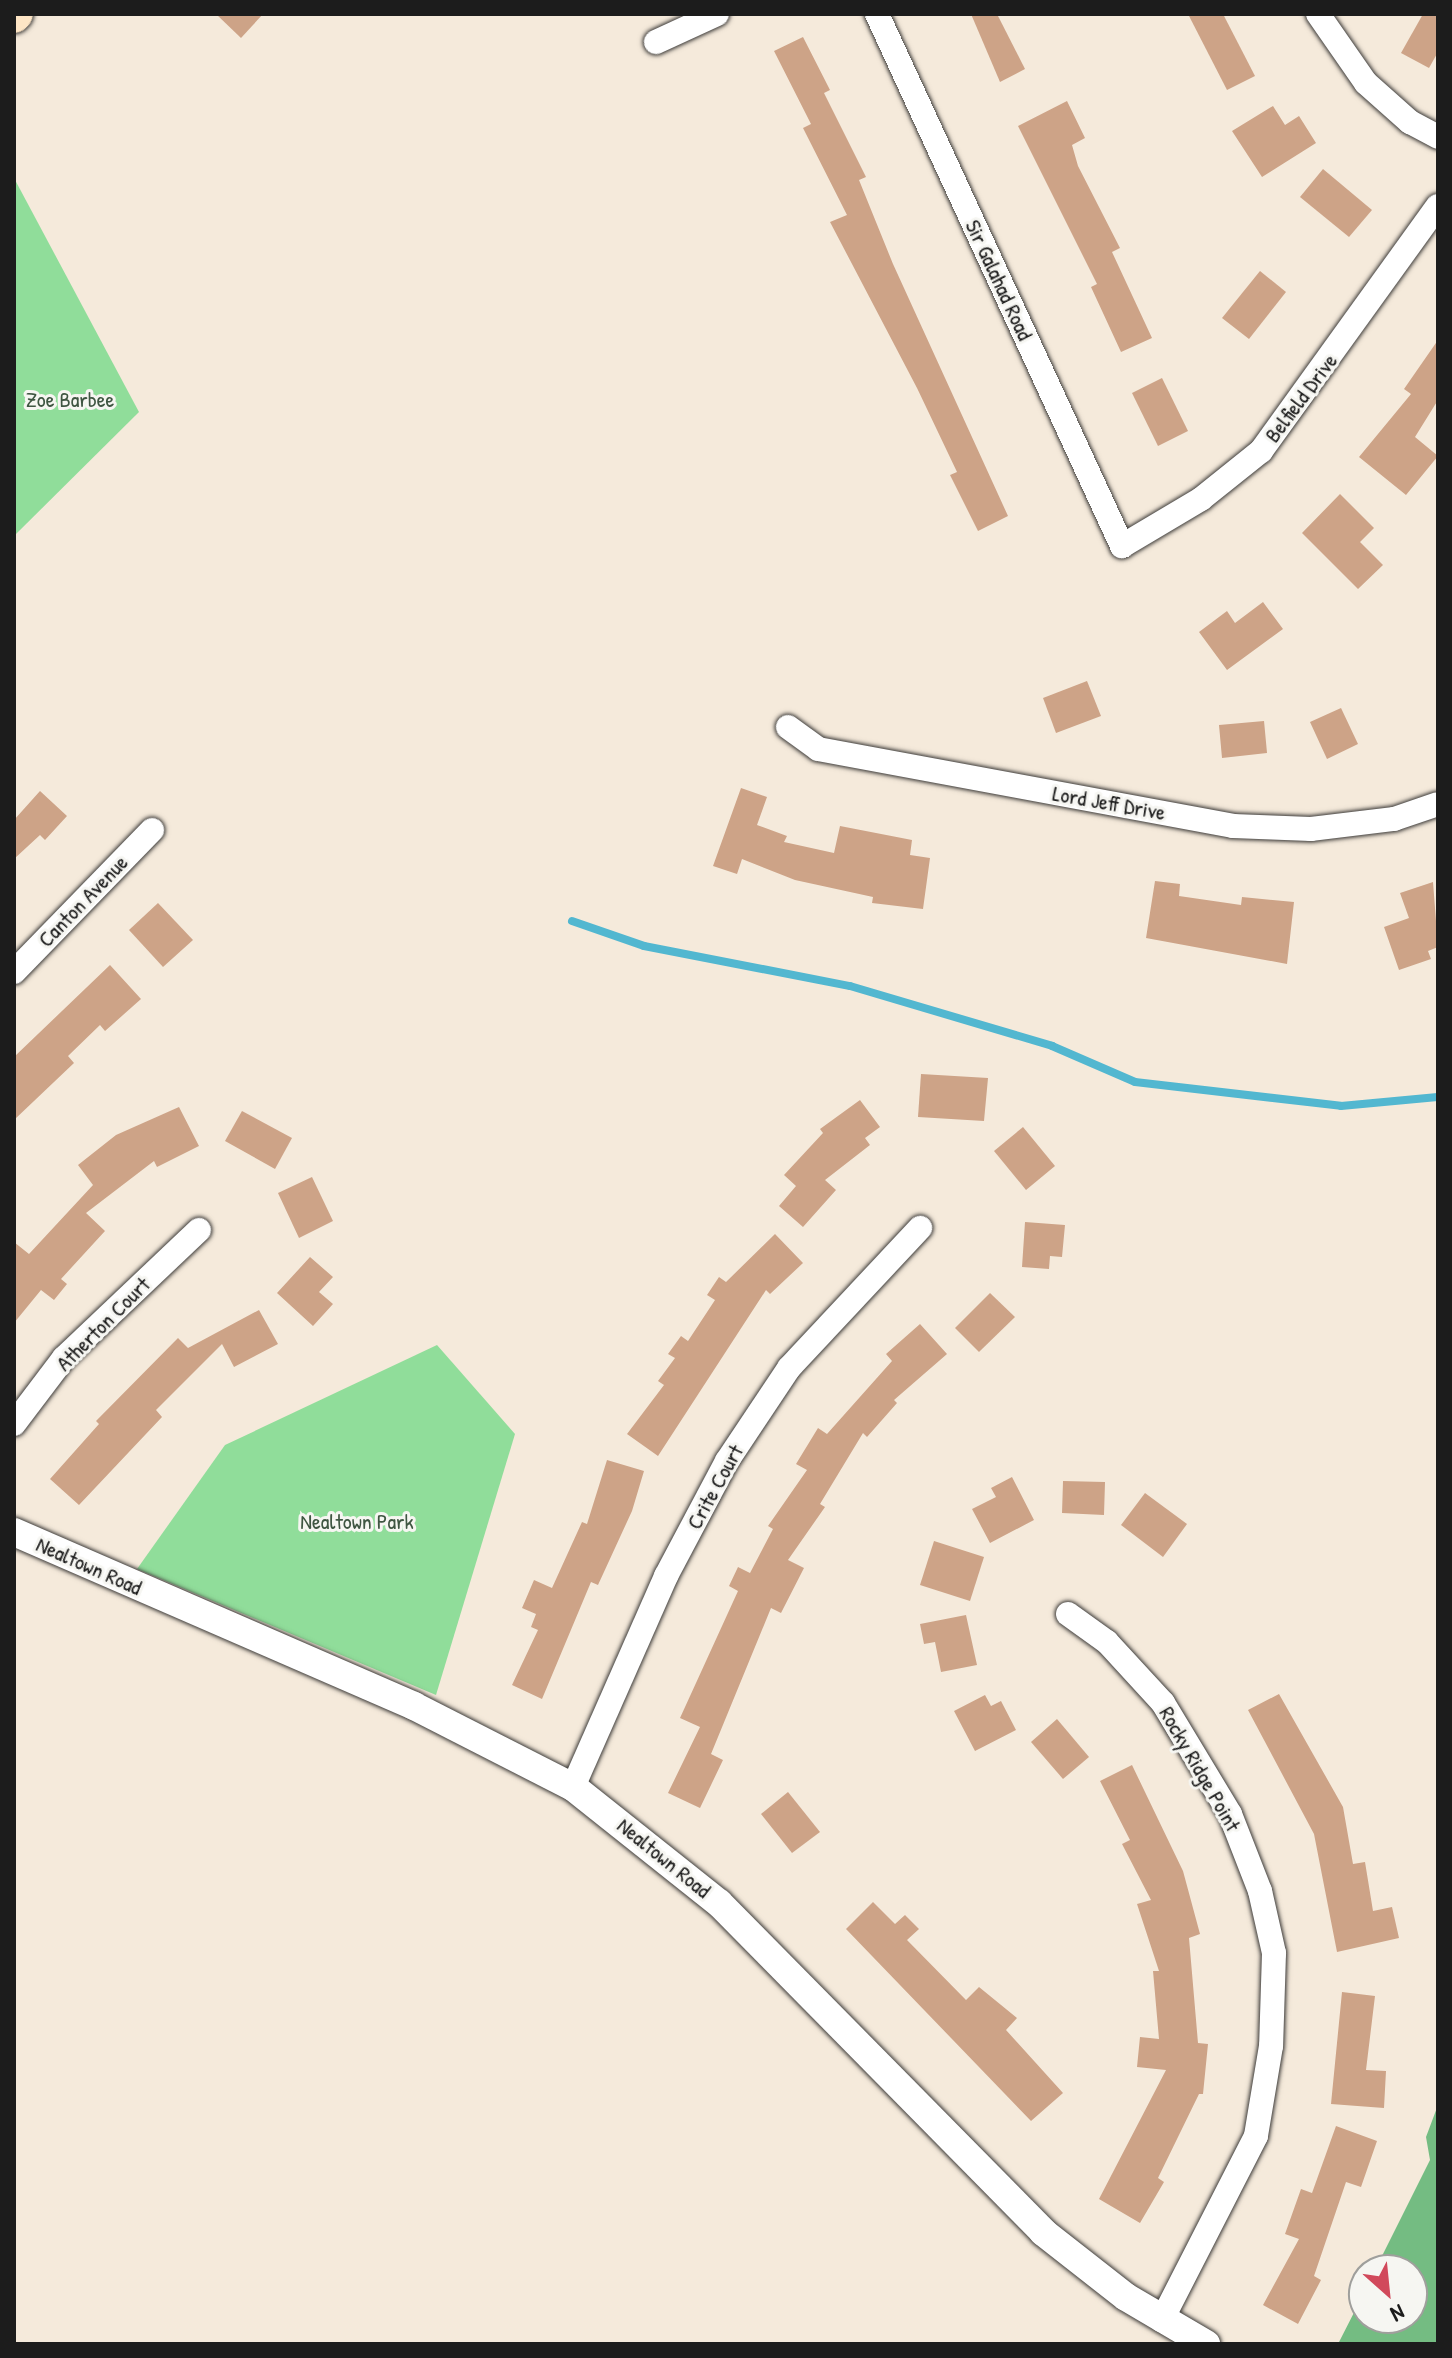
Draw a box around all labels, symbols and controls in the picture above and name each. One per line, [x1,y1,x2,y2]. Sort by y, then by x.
street label: Sir Galahad Road [960,216,1038,344]
street label: Belfield Drive [1259,348,1343,448]
park label: Zoe Barbee [26,387,114,413]
street label: Lord Jeff Drive [1051,780,1167,826]
street label: Canton Avenue [33,849,133,953]
street label: Atherton Court [51,1272,155,1376]
street label: Crite Court [681,1440,749,1534]
park label: Nealtown Park [300,1509,414,1535]
street label: Nealtown Road [32,1531,146,1601]
street label: Rocky Ridge Point [1154,1702,1246,1836]
street label: Nealtown Road [612,1812,716,1904]
north arrow [1348,2254,1428,2334]
text: N [1386,2298,1410,2330]

